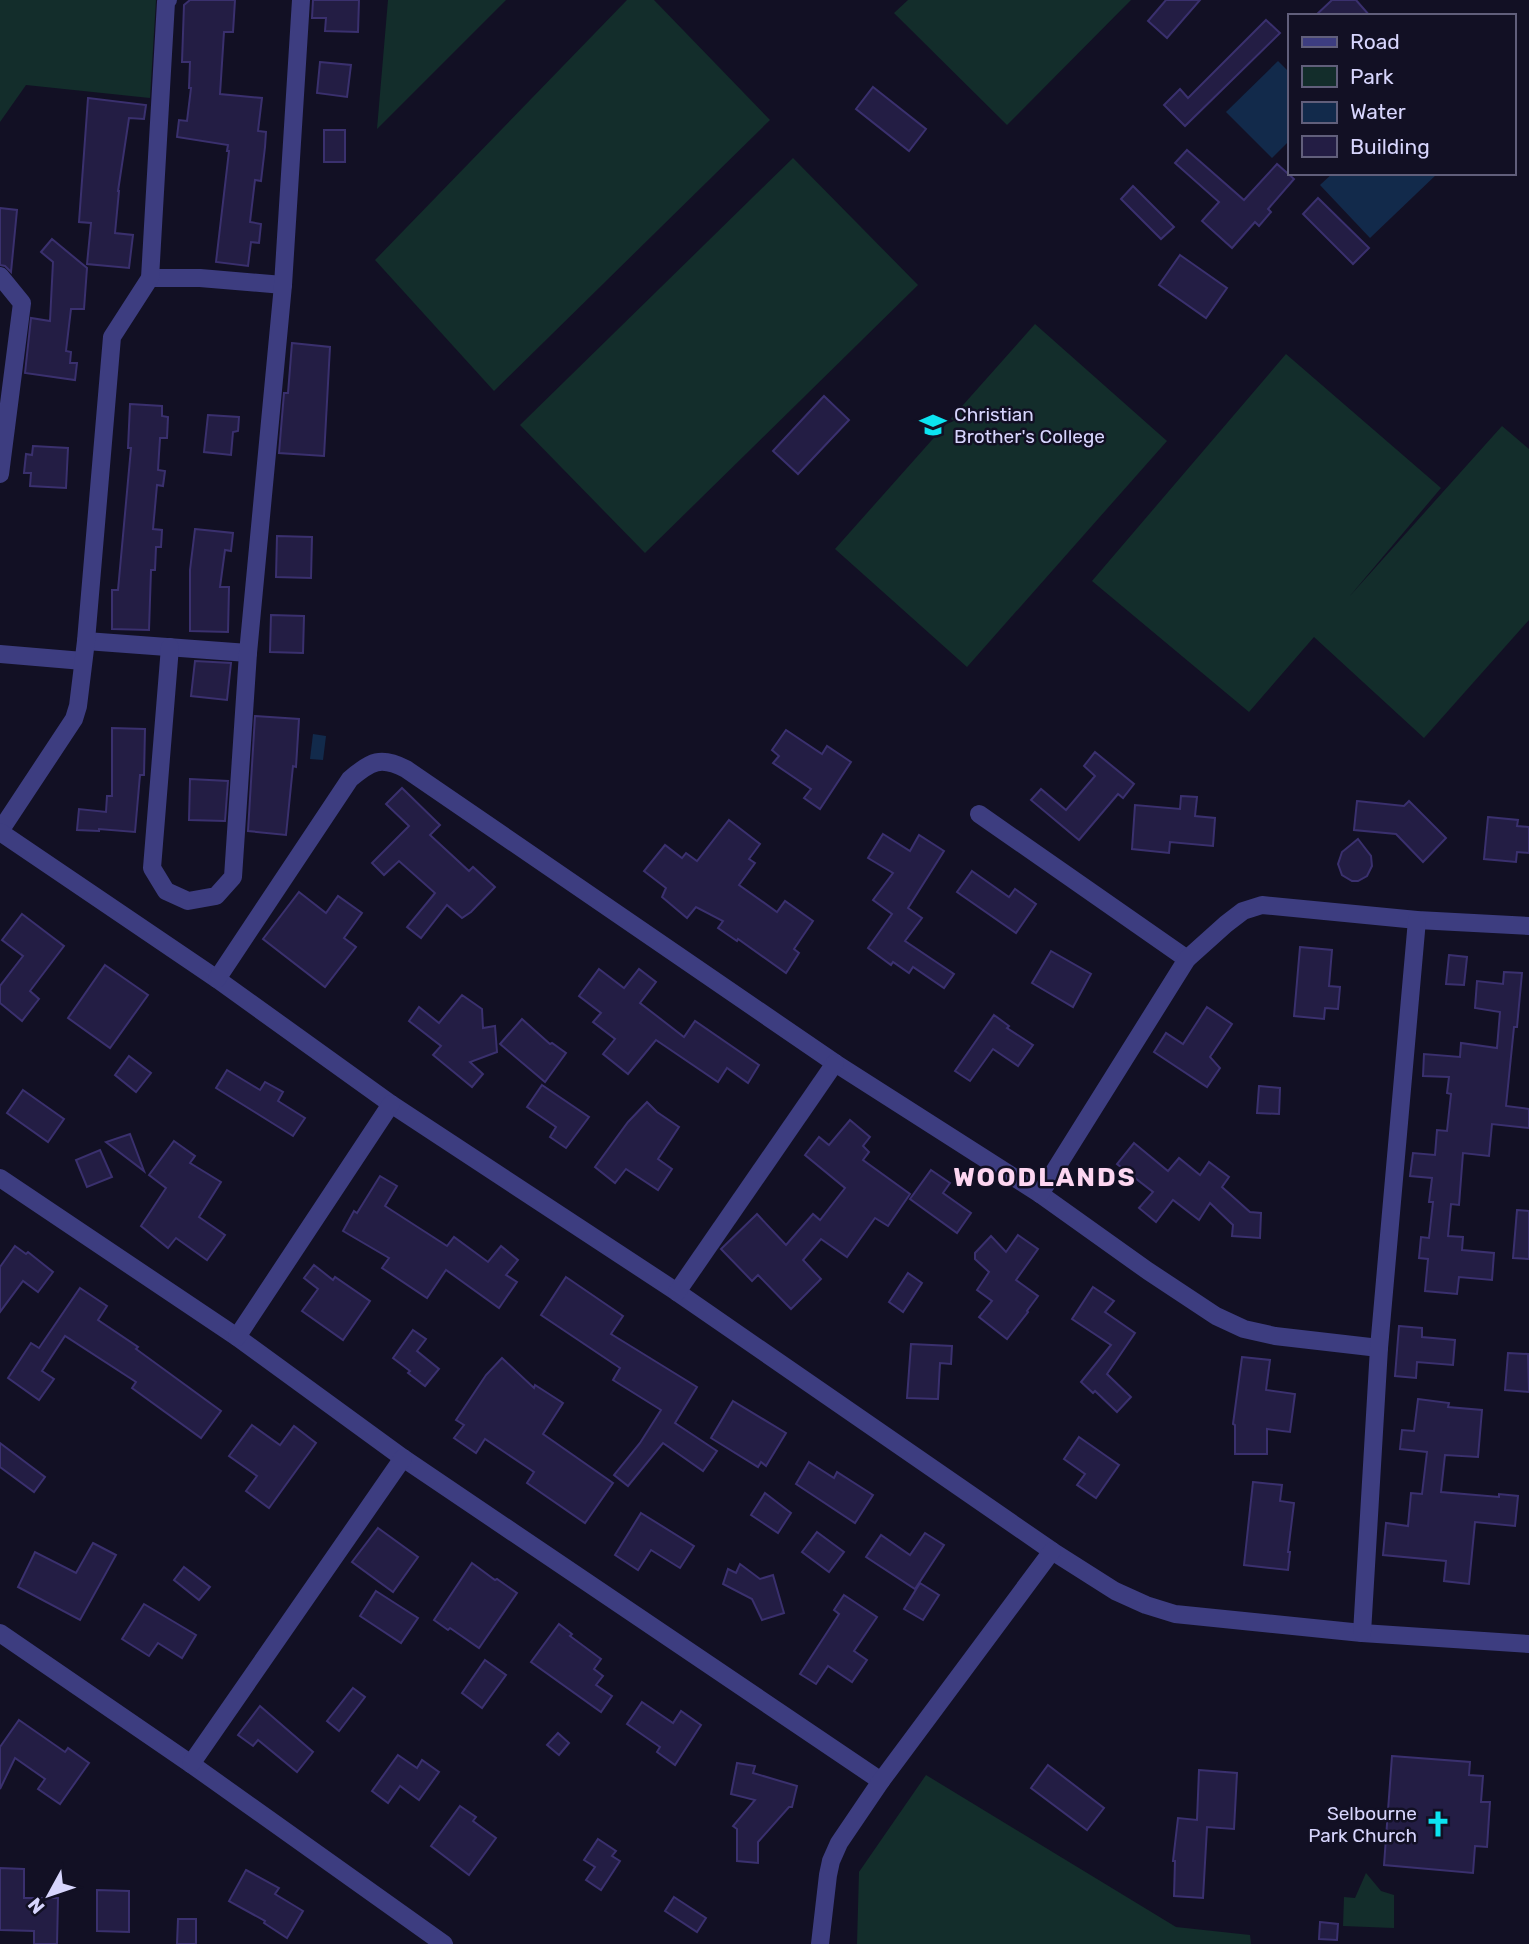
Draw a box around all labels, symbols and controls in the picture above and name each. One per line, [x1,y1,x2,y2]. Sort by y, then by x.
legend [1288,14,1515,175]
text: Road [1350,29,1400,54]
text: Park [1350,64,1394,89]
text: Water [1350,99,1406,124]
text: Building [1350,134,1430,159]
place label: Christian Brother's College [954,403,1105,448]
school or university icon: Christian Brother's College [918,410,948,440]
district label: WOODLANDS [953,1162,1137,1193]
place label: Selbourne Park Church [1308,1802,1417,1847]
church icon: Selbourne Park Church [1423,1809,1453,1839]
north arrow [14,1860,84,1930]
text: N [23,1893,50,1918]

